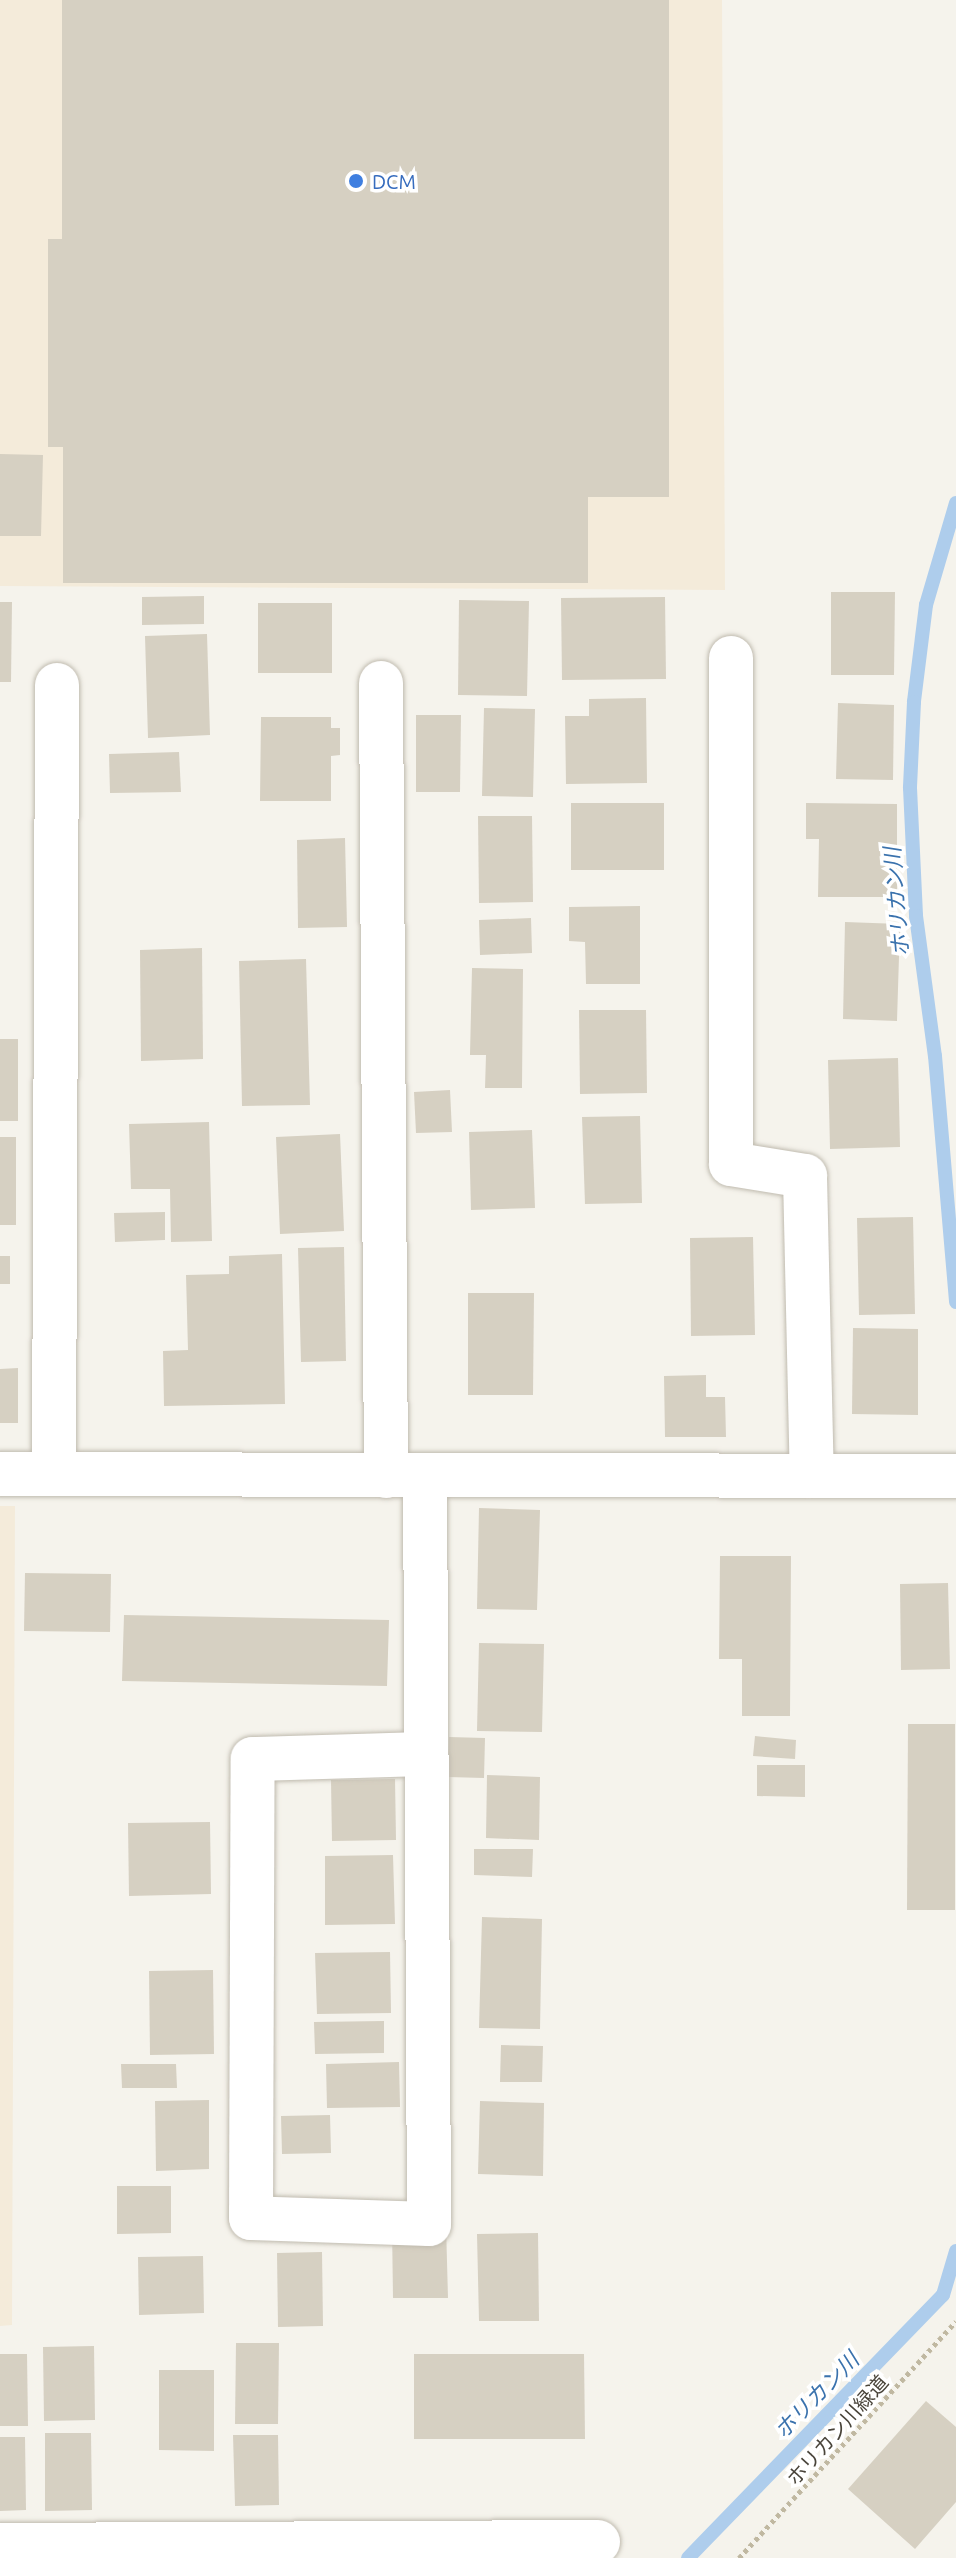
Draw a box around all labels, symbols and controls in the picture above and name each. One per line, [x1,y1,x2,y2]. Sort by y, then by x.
place label: DCM [372,169,416,193]
marker: DCM [347,172,365,190]
water label: ホリカン川 [878,846,914,958]
water label: ホリカン川 [768,2346,864,2444]
street label: ホリカン川緑道 [781,2370,893,2490]

